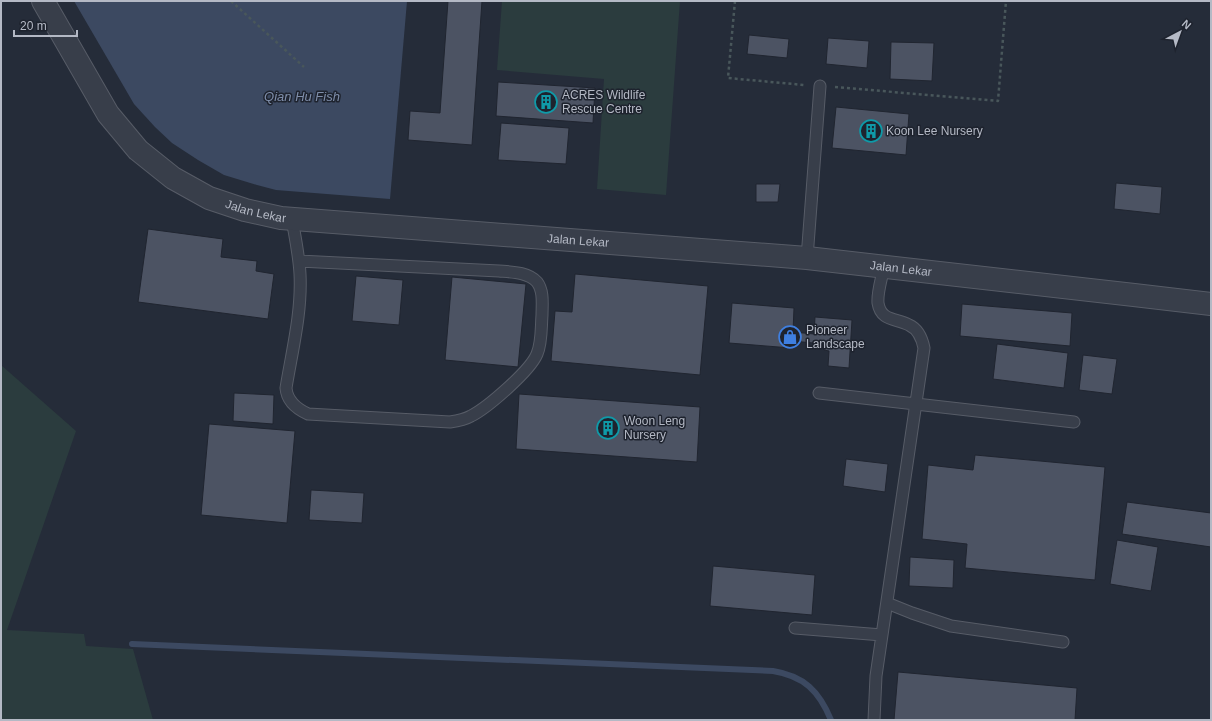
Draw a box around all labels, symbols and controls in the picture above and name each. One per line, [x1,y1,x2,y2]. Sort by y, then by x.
scale bar [14,12,77,38]
north arrow [1160,12,1200,52]
text: N [1180,17,1194,32]
text: 20 m [20,19,47,33]
place label: ACRES Wildlife Rescue Centre [562,88,646,116]
water label: Qian Hu Fish [264,89,340,104]
building icon: ACRES Wildlife Rescue Centre [533,89,559,115]
building icon: Koon Lee Nursery [858,118,884,144]
place label: Koon Lee Nursery [886,124,983,138]
street label: Jalan Lekar [224,197,287,225]
street label: Jalan Lekar [547,231,610,250]
street label: Jalan Lekar [869,258,932,279]
place label: Pioneer Landscape [806,323,865,351]
shop icon: Pioneer Landscape [777,324,803,350]
place label: Woon Leng Nursery [624,414,685,442]
building icon: Woon Leng Nursery [595,415,621,441]

